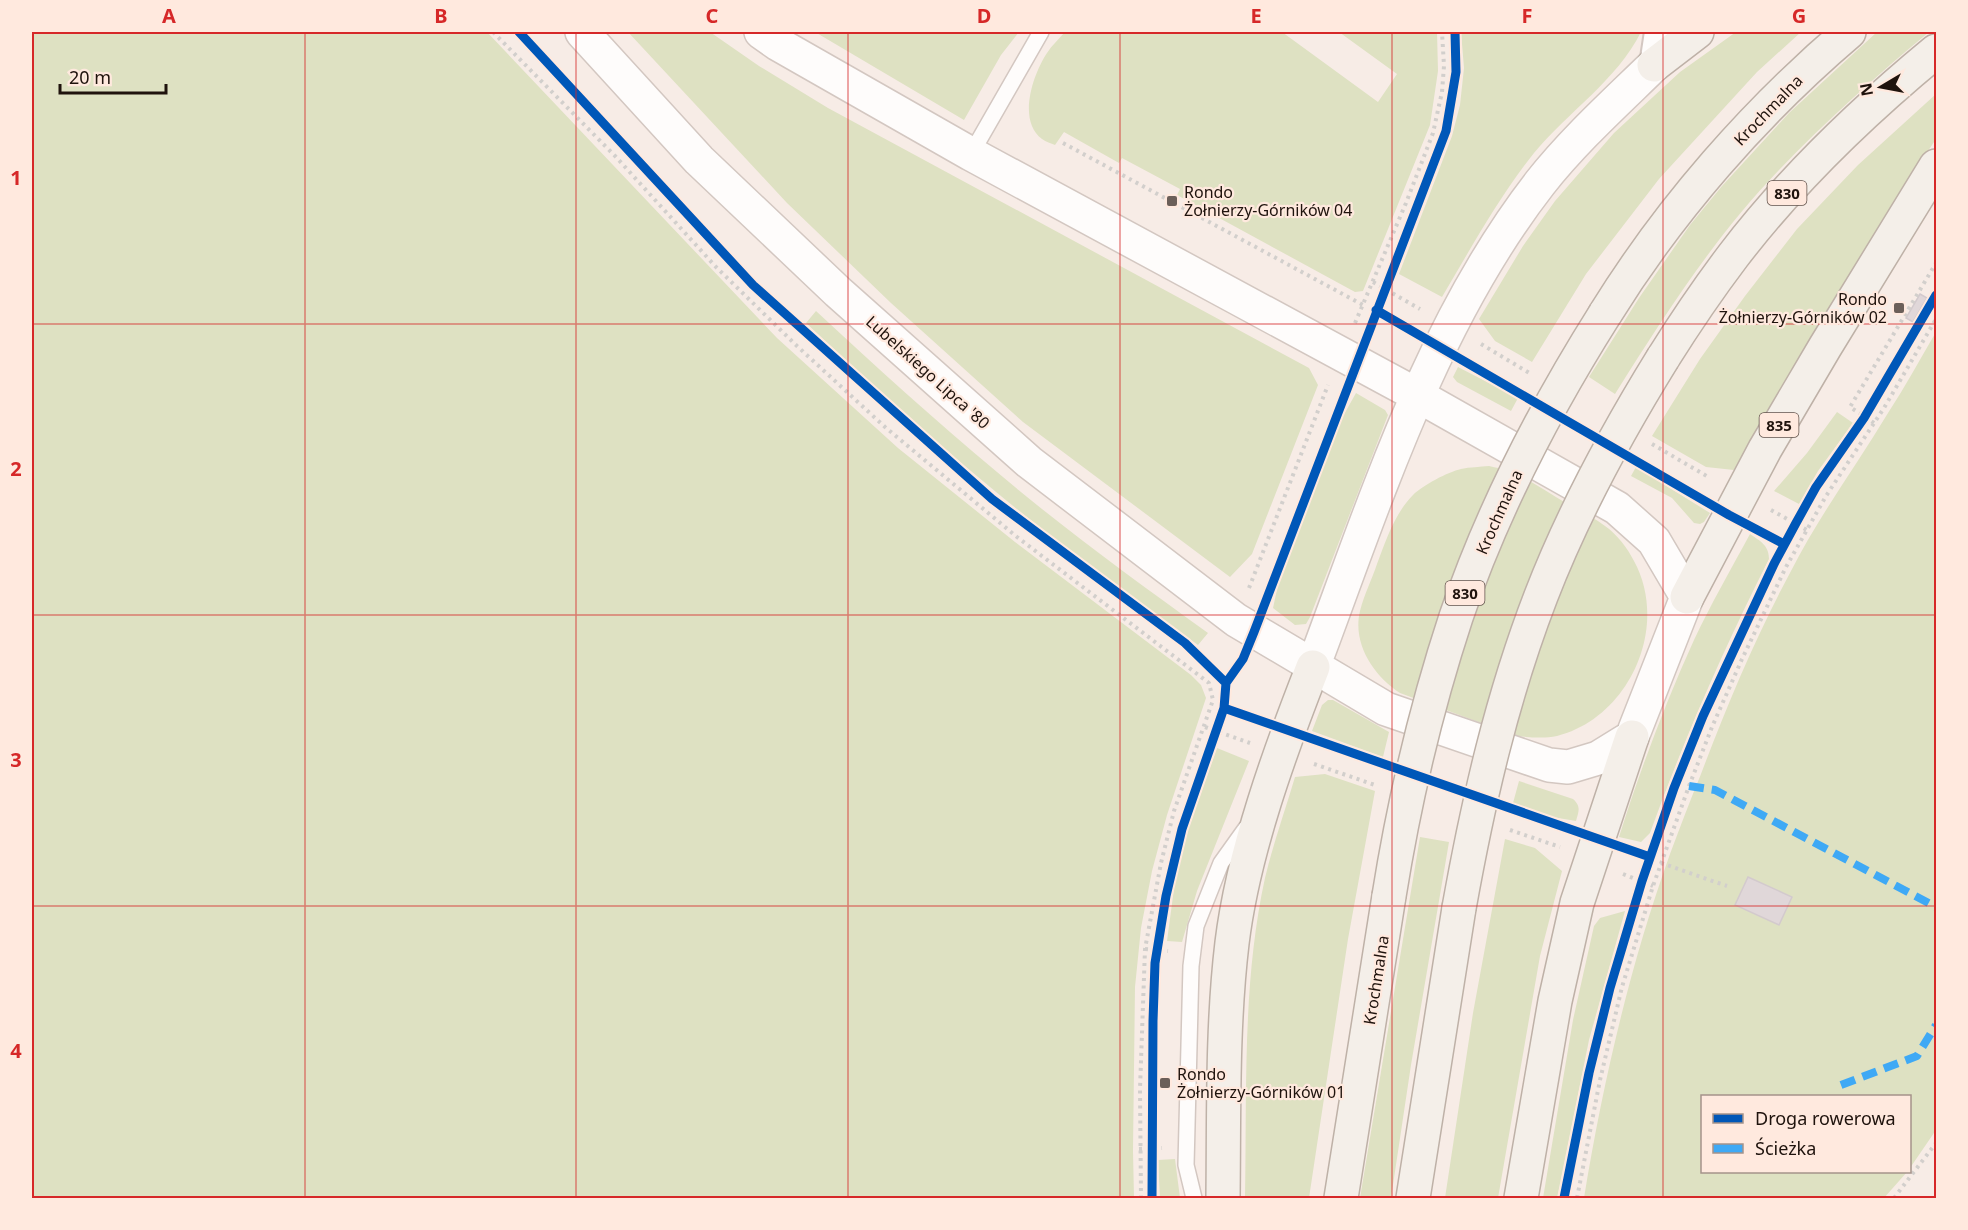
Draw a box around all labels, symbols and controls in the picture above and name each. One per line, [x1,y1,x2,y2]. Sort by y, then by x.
text: A [162,2,176,29]
text: B [434,2,448,29]
text: C [706,2,719,29]
text: D [977,2,991,29]
text: E [1250,2,1262,29]
text: F [1522,2,1532,29]
text: G [1792,2,1806,29]
scale bar [60,57,166,95]
north arrow [1851,57,1911,117]
text: 20 m [69,65,111,89]
street label: Krochmalna [1729,70,1807,150]
text: N [1854,81,1878,98]
text: 1 [10,164,22,191]
place label: Rondo Żołnierzy-Górników 04 [1184,181,1352,221]
road number: 830 [1768,181,1806,205]
marker: Rondo Żołnierzy-Górników 04 [1165,194,1179,208]
place label: Rondo Żołnierzy-Górników 02 [1719,288,1887,328]
marker: Rondo Żołnierzy-Górników 02 [1892,301,1906,315]
street label: Lubelskiego Lipca '80 [861,310,995,434]
road number: 835 [1760,413,1798,437]
text: 2 [10,455,22,482]
street label: Krochmalna [1471,466,1527,558]
road number: 830 [1446,581,1484,605]
text: 3 [10,746,22,773]
street label: Krochmalna [1358,934,1394,1026]
text: 4 [10,1037,22,1064]
place label: Rondo Żołnierzy-Górników 01 [1177,1063,1345,1103]
marker: Rondo Żołnierzy-Górników 01 [1158,1076,1172,1090]
legend [1701,1095,1911,1173]
text: Droga rowerowa [1755,1106,1896,1130]
text: Ścieżka [1755,1136,1816,1160]

